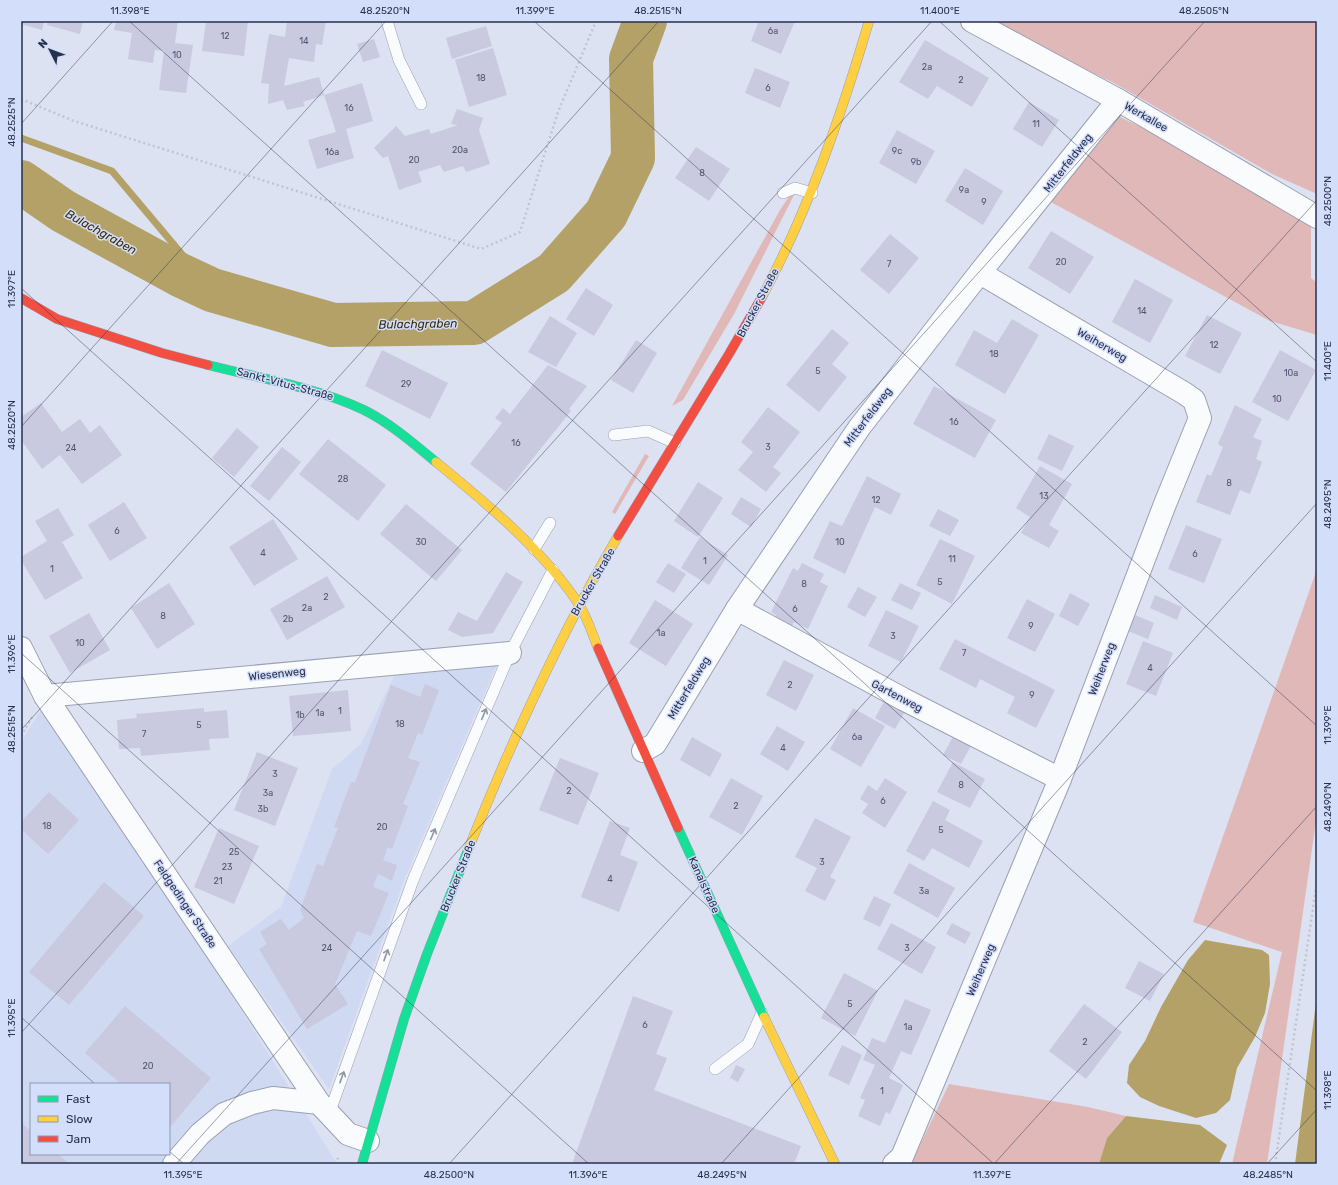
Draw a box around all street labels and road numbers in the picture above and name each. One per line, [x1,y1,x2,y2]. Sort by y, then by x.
street label: Werkallee [1122,99,1170,135]
street label: Mitterfeldweg [1041,131,1095,195]
street label: Brucker Straße [734,266,782,340]
street label: Weiherweg [1075,325,1129,365]
street label: Sankt-Vitus-Straße [235,365,335,403]
street label: Mitterfeldweg [841,385,895,449]
street label: Brucker Straße [568,546,618,618]
street label: Weiherweg [1086,641,1118,697]
street label: Mitterfeldweg [665,654,713,722]
street label: Wiesenweg [248,665,306,683]
street label: Gartenweg [869,677,925,715]
street label: Brucker Straße [438,838,478,914]
street label: Kanalstraße [686,855,722,915]
street label: Feldgedinger Straße [151,857,219,951]
street label: Weiherweg [964,942,998,998]

